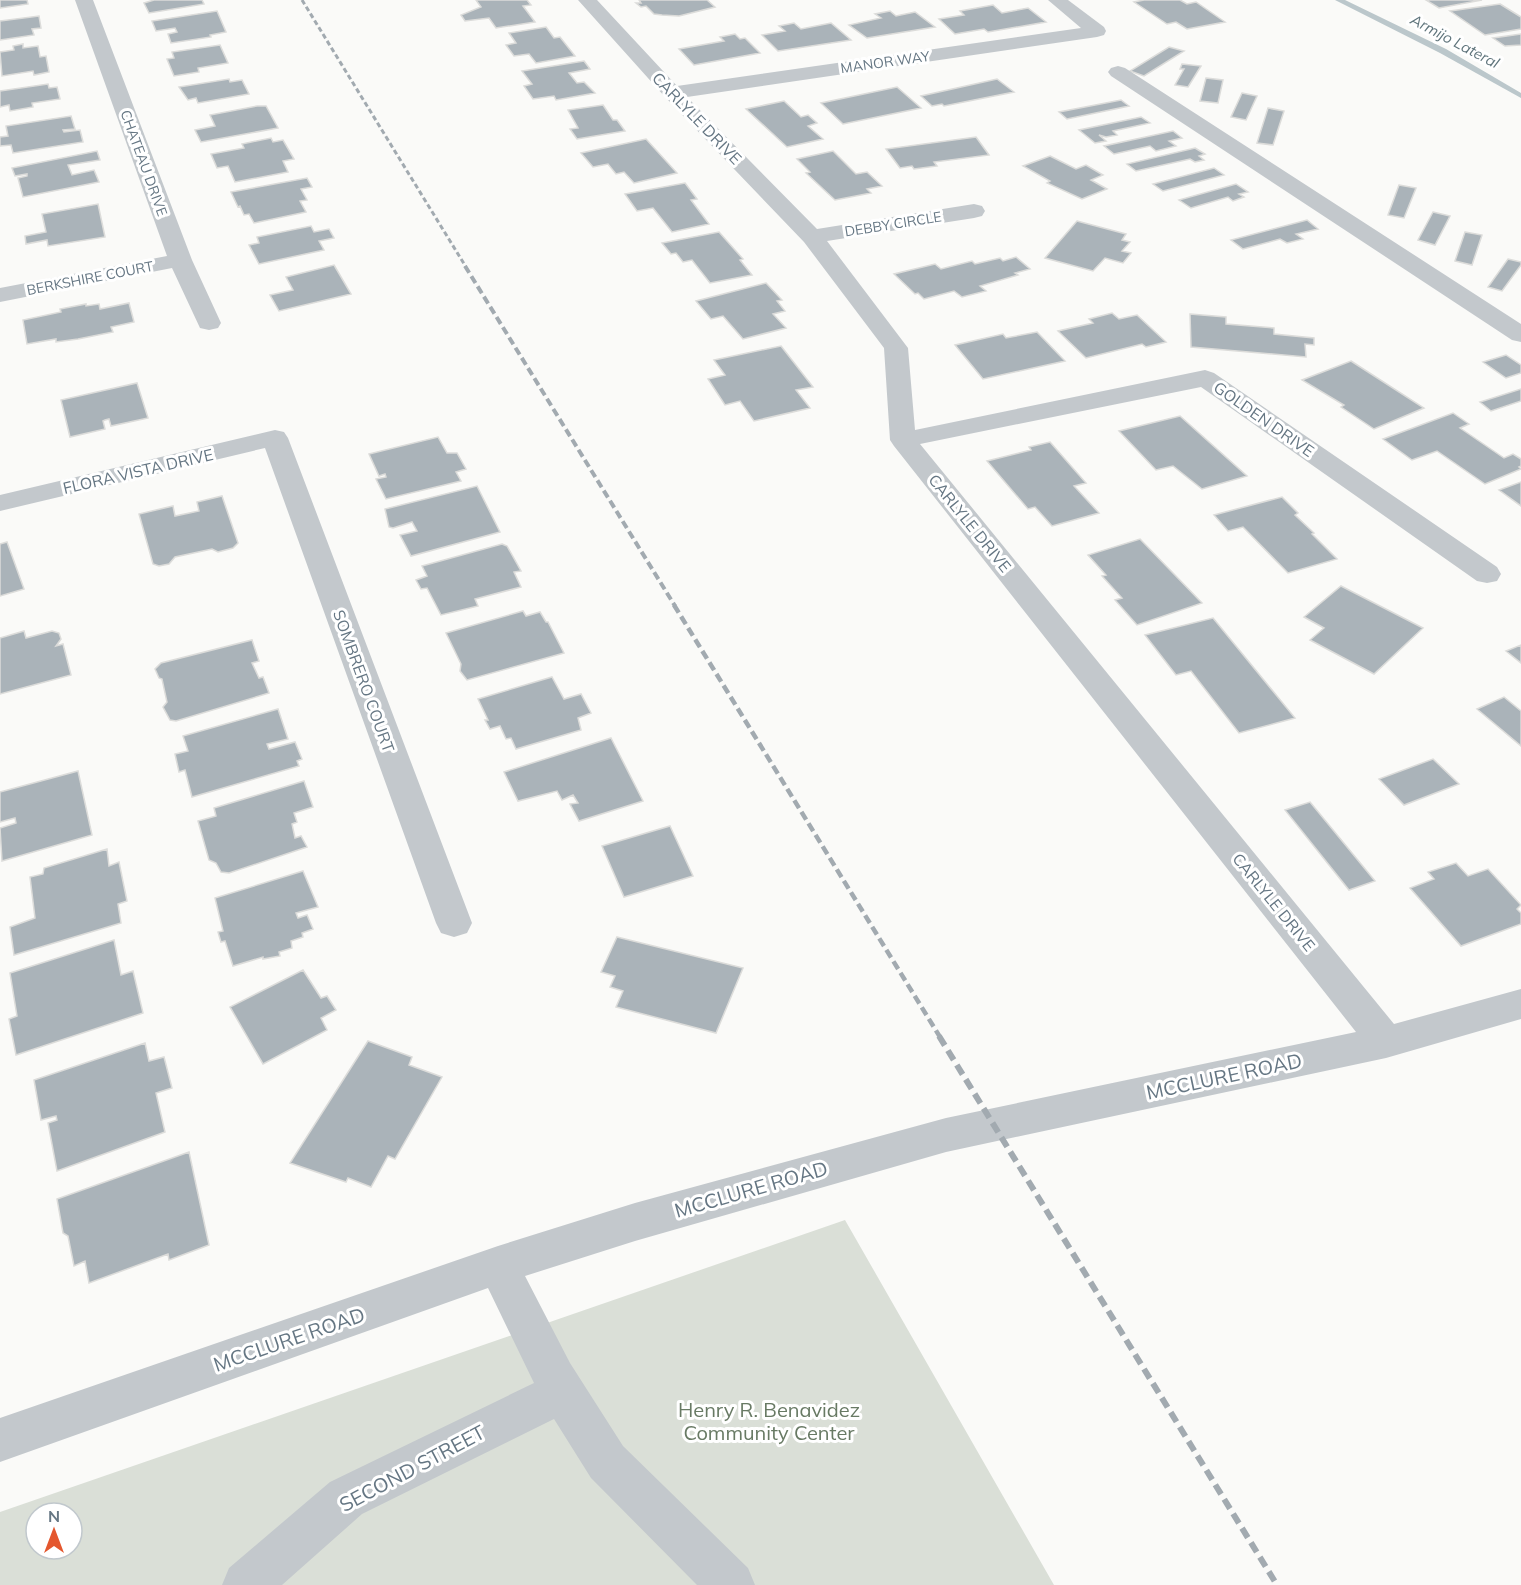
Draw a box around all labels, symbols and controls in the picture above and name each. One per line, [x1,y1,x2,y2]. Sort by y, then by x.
water label: Armijo Lateral [1407,9,1503,73]
street label: MANOR WAY [839,47,931,77]
street label: CARLYLE DRIVE [648,68,746,168]
street label: CHATEAU DRIVE [116,107,172,219]
street label: DEBBY CIRCLE [843,207,943,241]
street label: BERKSHIRE COURT [25,257,155,299]
street label: GOLDEN DRIVE [1210,377,1318,461]
street label: FLORA VISTA DRIVE [61,444,215,498]
street label: CARLYLE DRIVE [924,470,1016,576]
street label: SOMBRERO COURT [329,607,399,755]
street label: CARLYLE DRIVE [1228,849,1320,955]
street label: MCCLURE ROAD [1144,1047,1304,1105]
street label: MCCLURE ROAD [671,1155,831,1223]
street label: MCCLURE ROAD [210,1301,368,1377]
park label: Henry R. Benavidez Community Center [678,1397,860,1445]
street label: SECOND STREET [335,1419,489,1517]
north arrow [24,1501,84,1561]
text: N [48,1506,60,1526]

